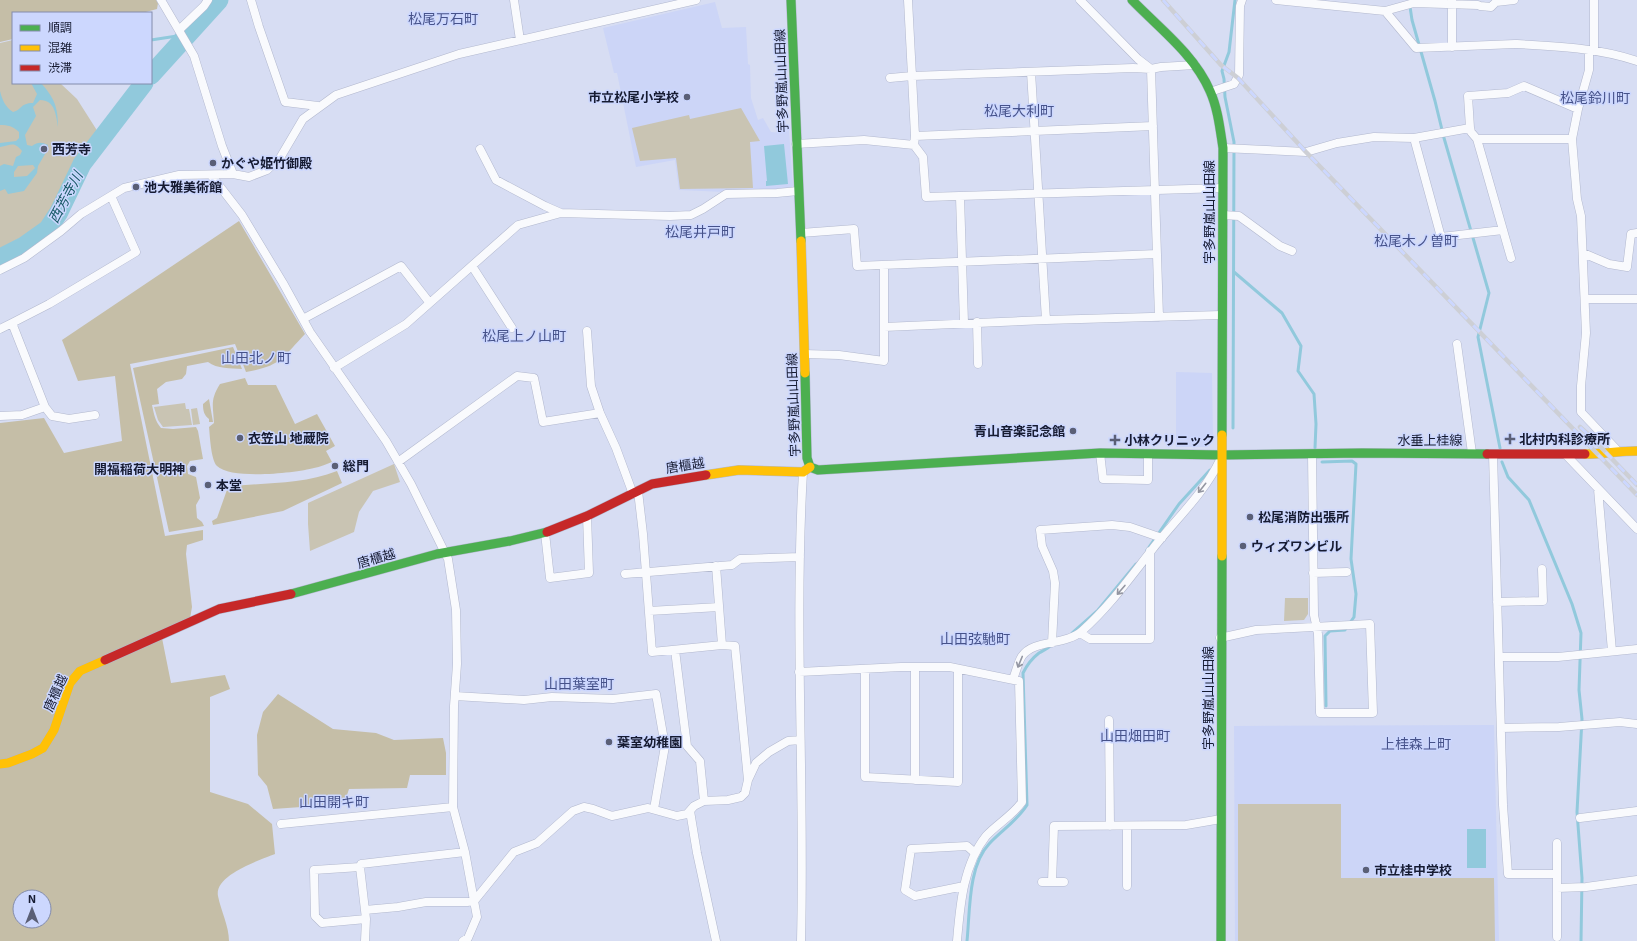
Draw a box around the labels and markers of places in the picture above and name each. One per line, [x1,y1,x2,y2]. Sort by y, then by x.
place label: 市立松尾小学校 [588,89,679,105]
marker: 市立松尾小学校 [682,92,692,102]
place label: 西芳寺 [52,141,91,157]
marker: 西芳寺 [39,144,49,154]
place label: かぐや姫竹御殿 [221,155,312,171]
marker: かぐや姫竹御殿 [208,158,218,168]
place label: 池大雅美術館 [144,179,222,195]
marker: 池大雅美術館 [131,182,141,192]
place label: 青山音楽記念館 [974,423,1065,439]
marker: 青山音楽記念館 [1068,426,1078,436]
place label: 衣笠山 地蔵院 [248,430,329,446]
place label: 北村内科診療所 [1519,431,1610,447]
place label: 小林クリニック [1124,432,1215,448]
marker: 衣笠山 地蔵院 [235,433,245,443]
marker: 北村内科診療所 [1504,433,1516,445]
marker: 小林クリニック [1109,434,1121,446]
place label: 総門 [342,458,369,474]
place label: 開福稲荷大明神 [94,461,185,477]
marker: 総門 [330,461,340,471]
marker: 開福稲荷大明神 [188,464,198,474]
place label: 本堂 [216,477,242,493]
marker: 本堂 [203,480,213,490]
place label: 松尾消防出張所 [1258,509,1349,525]
marker: 松尾消防出張所 [1245,512,1255,522]
place label: ウィズワンビル [1251,538,1342,554]
marker: ウィズワンビル [1238,541,1248,551]
place label: 葉室幼稚園 [617,734,682,750]
marker: 葉室幼稚園 [604,737,614,747]
place label: 市立桂中学校 [1374,862,1452,878]
marker: 市立桂中学校 [1361,865,1371,875]

